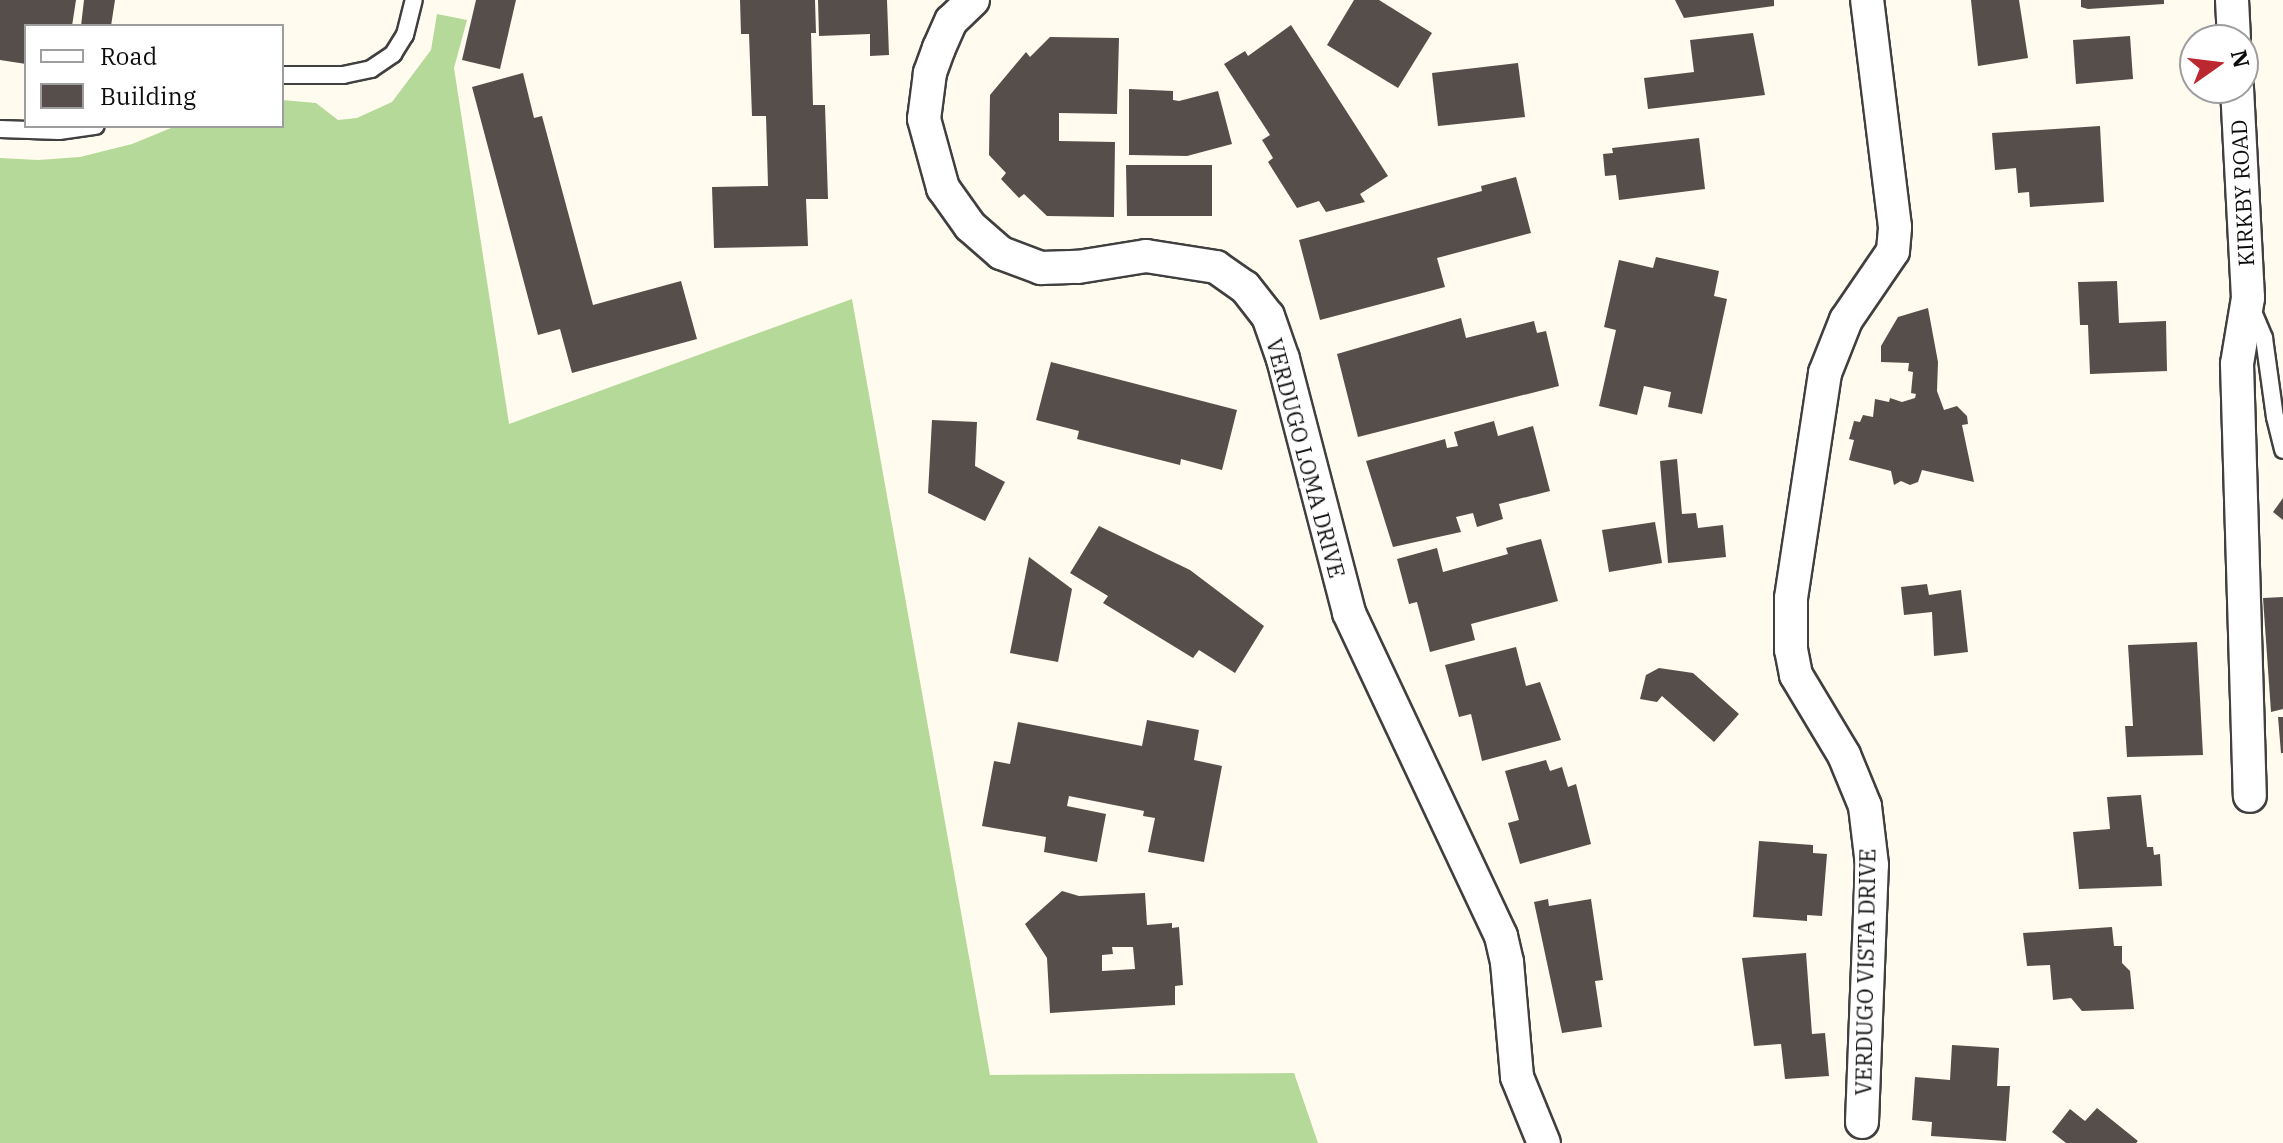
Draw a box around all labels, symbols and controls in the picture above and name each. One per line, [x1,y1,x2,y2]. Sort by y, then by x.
legend [24,24,284,128]
north arrow [2179,24,2259,104]
text: Road [100,40,157,72]
text: N [2225,47,2257,71]
text: Building [100,80,196,112]
street label: KIRKBY ROAD [2225,119,2259,267]
street label: VERDUGO LOMA DRIVE [1261,335,1351,581]
street label: VERDUGO VISTA DRIVE [1850,848,1880,1096]

